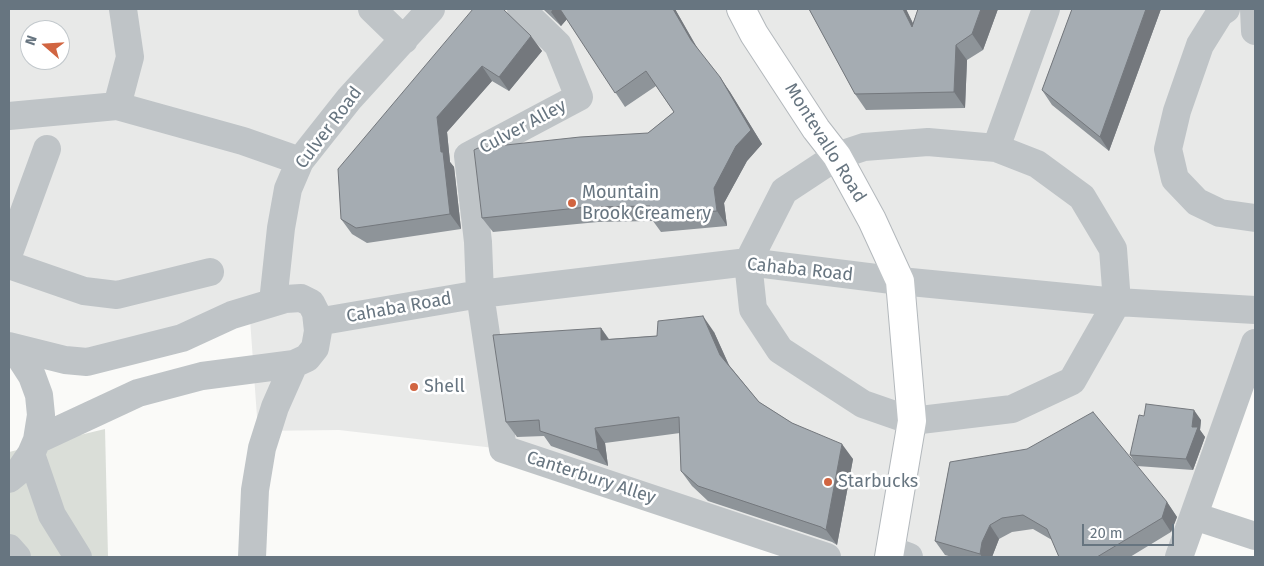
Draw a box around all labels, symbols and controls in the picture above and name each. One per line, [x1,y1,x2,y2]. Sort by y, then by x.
north arrow [20,20,70,70]
text: N [22,33,41,47]
street label: Montevallo Road [780,79,870,207]
street label: Culver Road [291,83,367,173]
street label: Culver Alley [476,95,570,159]
place label: Mountain Brook Creamery [582,182,711,224]
marker: Mountain Brook Creamery [566,197,578,209]
street label: Cahaba Road [746,254,854,286]
street label: Cahaba Road [345,288,453,328]
place label: Shell [424,376,465,398]
marker: Shell [408,381,420,393]
street label: Canterbury Alley [524,447,658,509]
place label: Starbucks [838,471,918,493]
marker: Starbucks [822,476,834,488]
scale bar [1084,514,1176,546]
text: 20 m [1090,524,1123,542]

